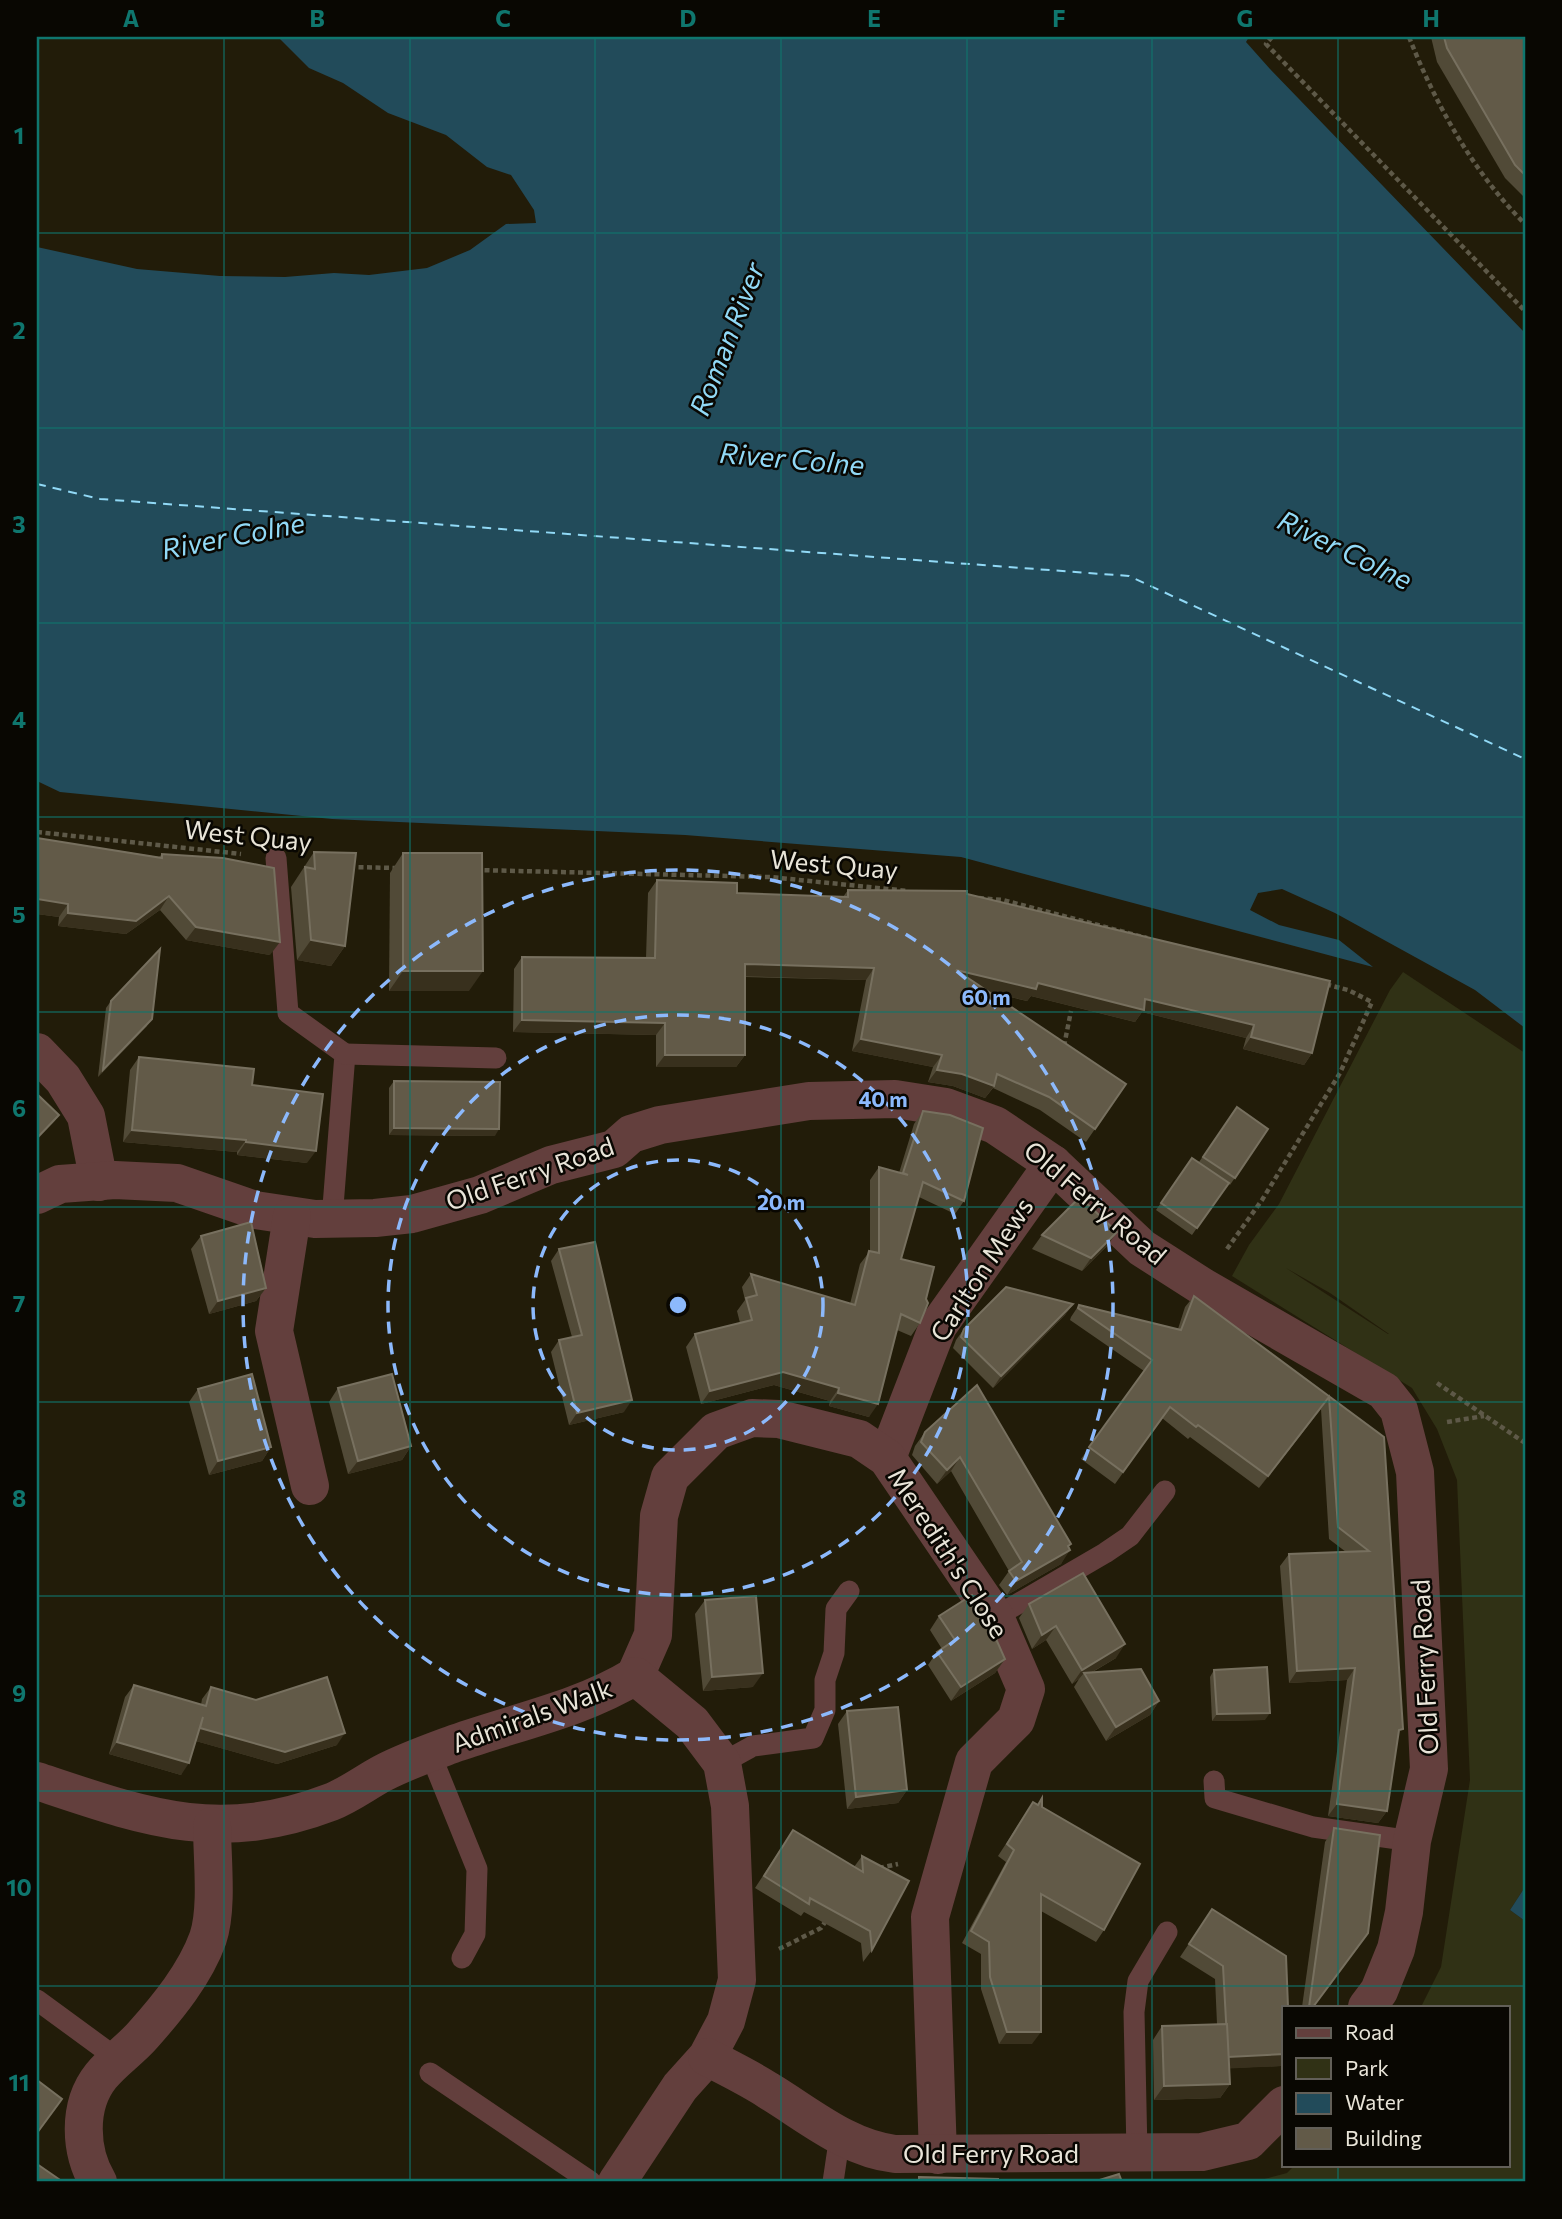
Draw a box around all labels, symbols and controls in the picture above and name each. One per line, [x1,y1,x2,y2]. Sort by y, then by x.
text: A [123,4,140,32]
text: B [309,4,325,32]
text: C [495,4,511,32]
text: D [680,4,697,32]
text: E [867,4,881,32]
text: F [1052,4,1066,32]
text: G [1237,4,1253,32]
text: H [1422,4,1440,32]
text: 1 [14,121,24,149]
water label: Roman River [681,257,771,420]
text: 2 [12,316,26,344]
water label: River Colne [718,435,866,481]
water label: River Colne [1273,502,1418,596]
water label: River Colne [158,504,308,566]
text: 3 [12,510,26,538]
text: 4 [12,705,26,733]
street label: West Quay [183,812,314,857]
street label: West Quay [769,842,899,885]
text: 5 [12,900,26,928]
text: 60 m [961,984,1011,1009]
text: 40 m [858,1086,908,1111]
text: 6 [12,1094,26,1122]
street label: Old Ferry Road [441,1129,618,1216]
street label: Old Ferry Road [1019,1133,1173,1270]
text: 20 m [757,1189,805,1214]
street label: Carlton Mews [923,1192,1039,1347]
text: 7 [13,1289,25,1317]
centre of rings [666,1293,690,1317]
street label: Meredith's Close [883,1461,1016,1643]
text: 8 [12,1484,26,1512]
street label: Old Ferry Road [1403,1578,1444,1756]
street label: Admirals Walk [447,1671,616,1758]
text: 9 [12,1679,26,1707]
text: 10 [6,1873,32,1901]
legend [1282,2006,1510,2166]
text: Road [1345,2019,1394,2044]
text: Park [1345,2055,1389,2080]
text: 11 [9,2068,29,2096]
text: Water [1345,2089,1404,2114]
text: Building [1345,2125,1422,2150]
street label: Old Ferry Road [903,2137,1079,2168]

